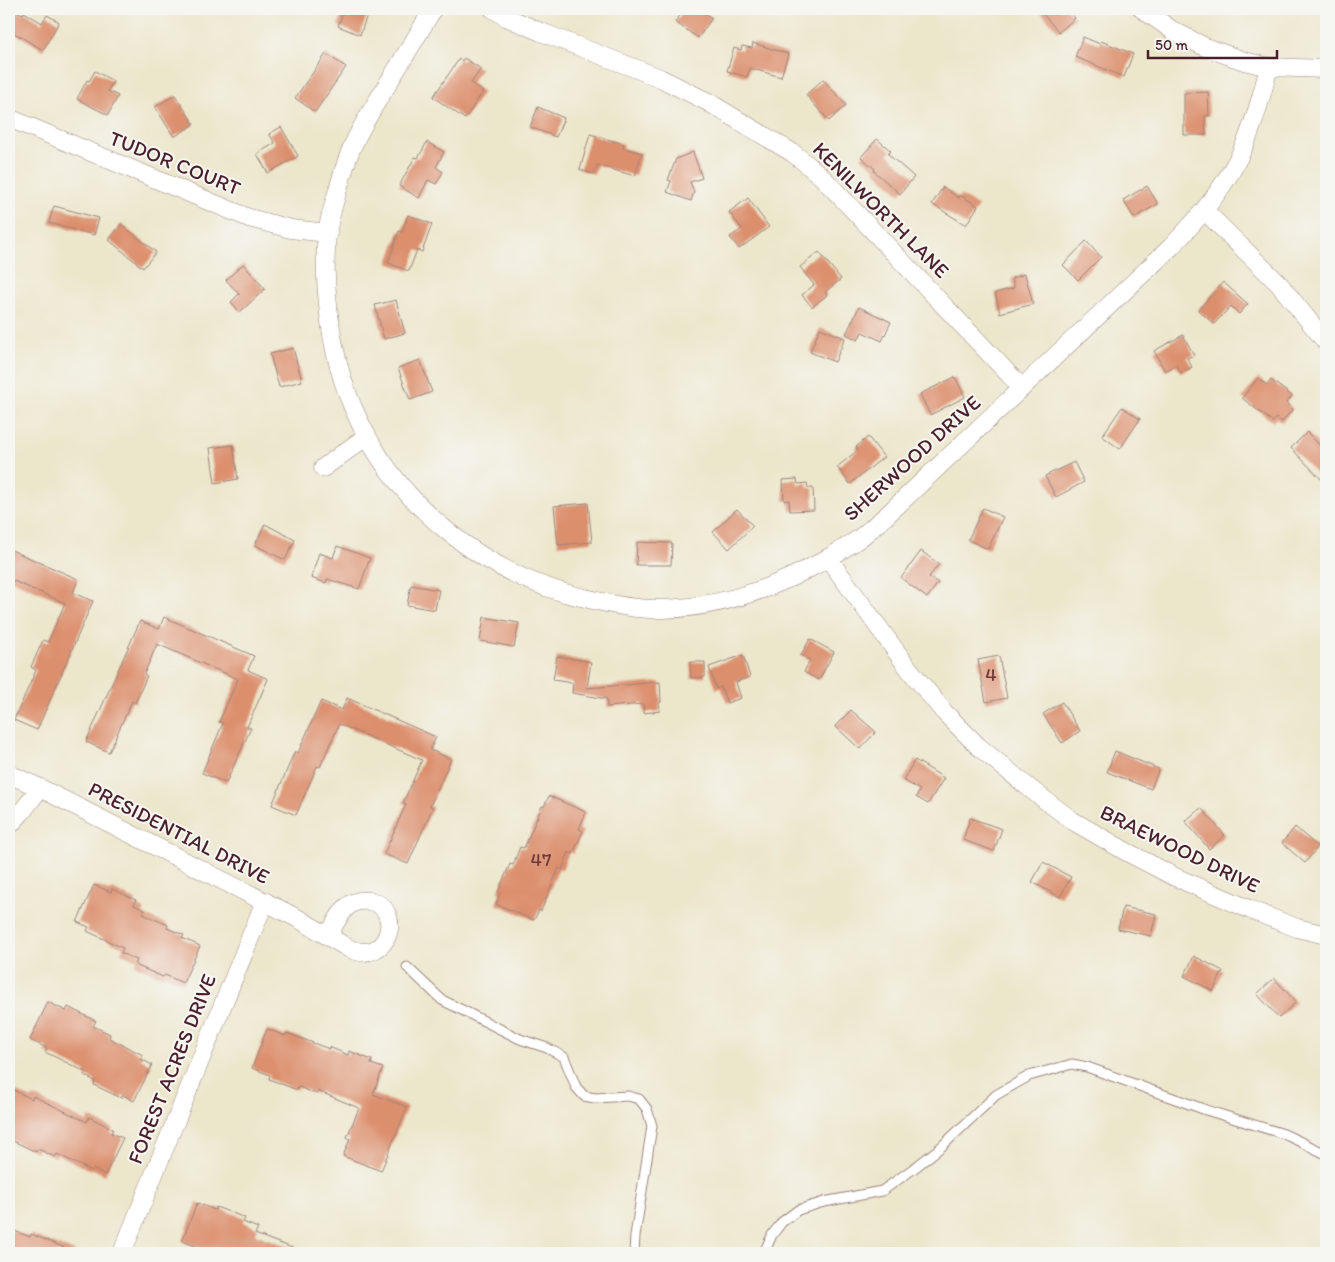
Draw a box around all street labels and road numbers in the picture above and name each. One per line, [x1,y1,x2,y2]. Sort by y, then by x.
street label: TUDOR COURT [106,125,245,200]
street label: KENILWORTH LANE [808,136,955,283]
street label: SHERWOOD DRIVE [838,389,985,526]
street label: PRESIDENTIAL DRIVE [84,776,274,889]
street label: BRAEWOOD DRIVE [1096,799,1264,898]
street label: FOREST ACRES DRIVE [122,970,221,1167]

